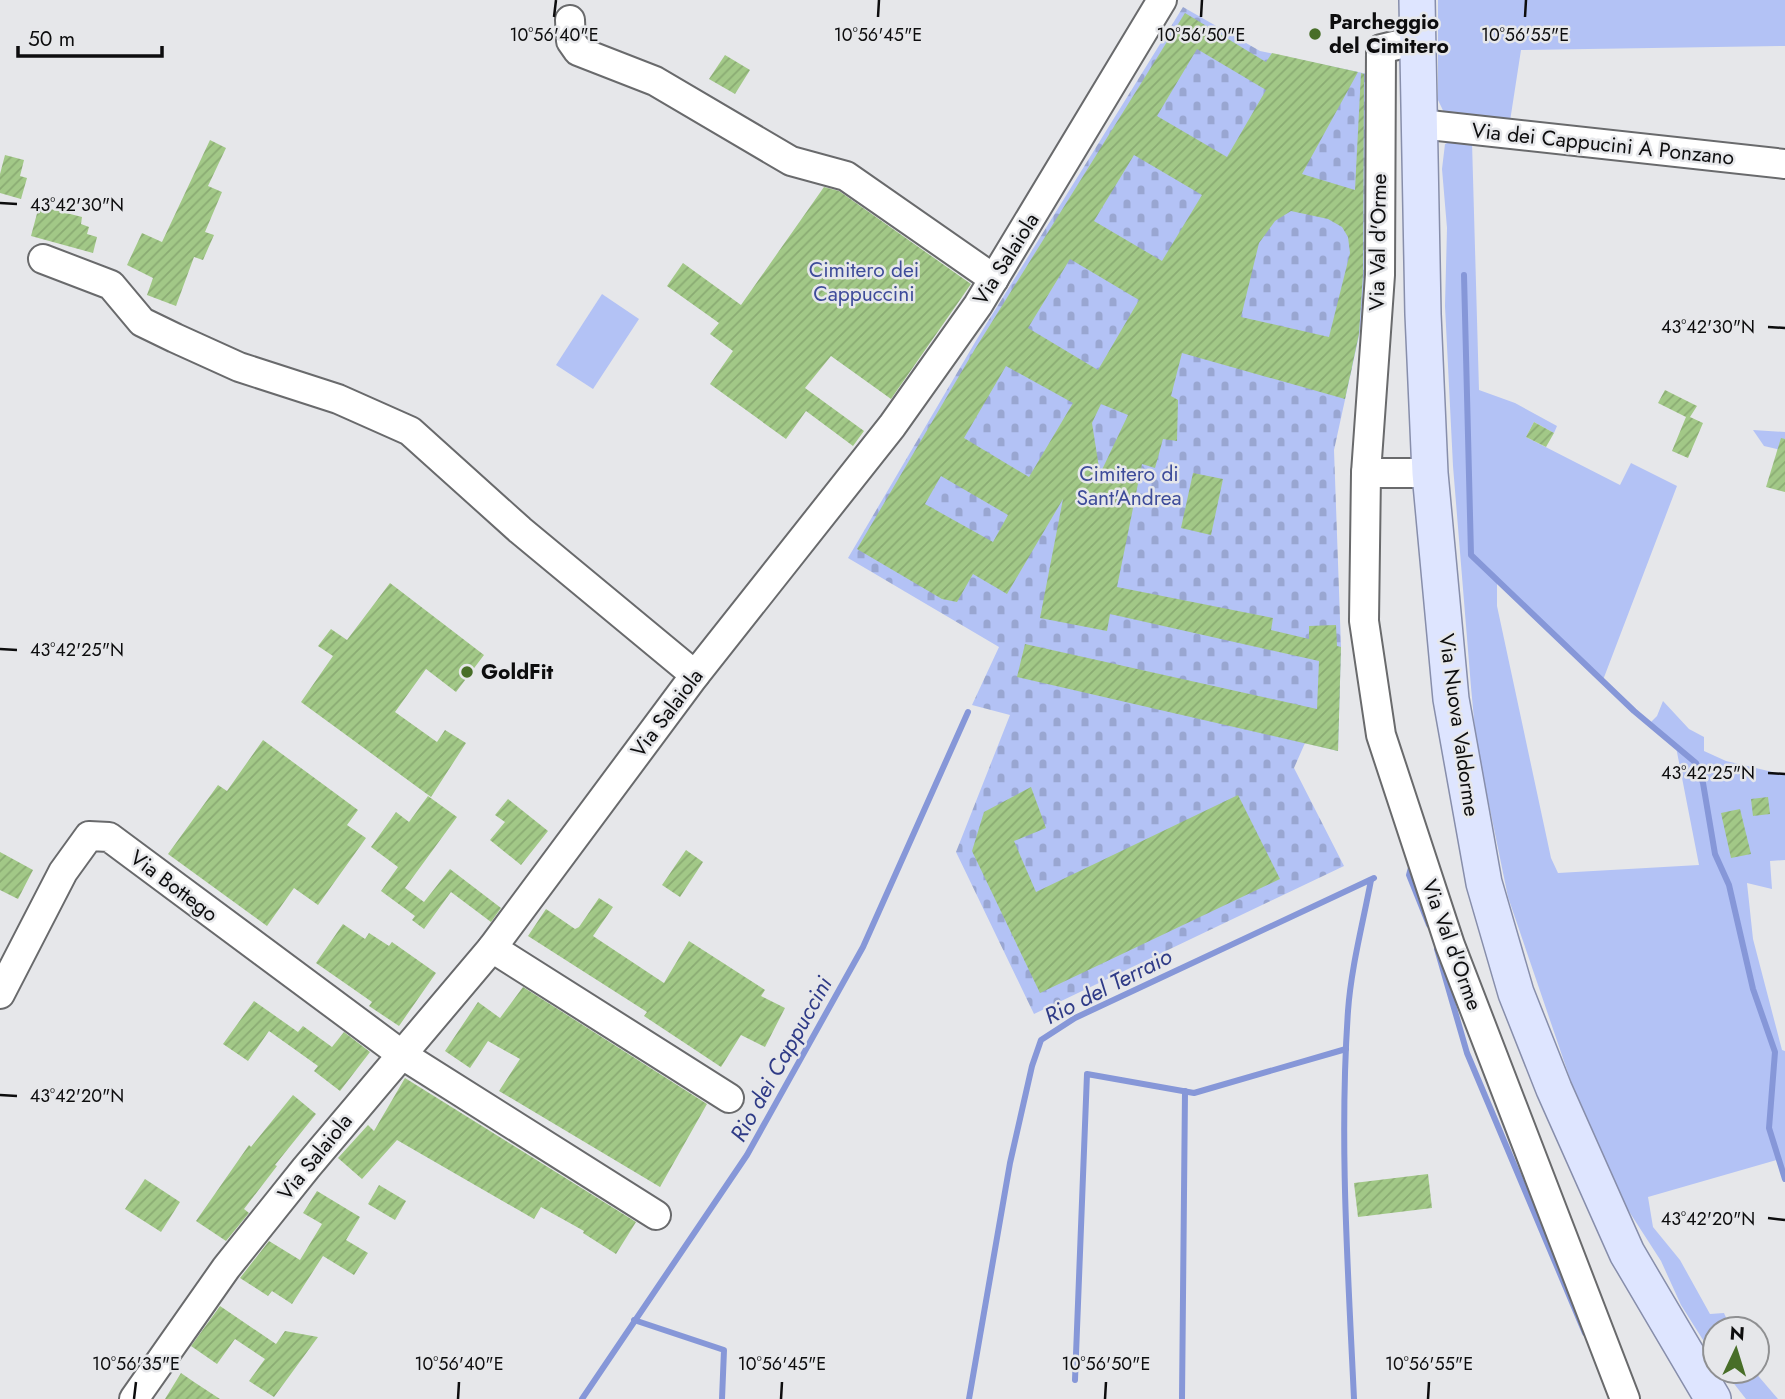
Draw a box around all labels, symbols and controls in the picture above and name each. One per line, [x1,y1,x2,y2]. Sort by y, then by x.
place label: Parcheggio del Cimitero [1329,7,1449,61]
scale bar [18,14,161,58]
text: 10°56'40"E [509,22,599,48]
text: 10°56'45"E [834,22,922,48]
text: 10°56'50"E [1157,22,1245,48]
text: 10°56'55"E [1481,22,1569,48]
text: 50 m [28,24,75,54]
marker: Parcheggio del Cimitero [1307,26,1323,42]
street label: Via dei Cappucini A Ponzano [1470,115,1736,173]
street label: Via Val d'Orme [1362,173,1394,311]
text: 43°42'30"N [30,192,124,218]
street label: Via Salaiola [966,207,1046,311]
park label: Cimitero dei Cappuccini [809,255,919,309]
text: 43°42'30"N [1661,314,1755,340]
park label: Cimitero di Sant'Andrea [1076,459,1182,513]
street label: Via Nuova Valdorme [1431,632,1487,819]
text: 43°42'25"N [30,637,124,663]
place label: GoldFit [481,657,554,687]
street label: Via Salaiola [624,662,710,764]
marker: GoldFit [459,664,475,680]
text: 43°42'25"N [1661,760,1755,786]
street label: Via Bottego [124,843,224,929]
street label: Via Val d'Orme [1414,875,1490,1015]
water label: Rio del Terraio [1038,939,1178,1033]
water label: Rio dei Cappuccini [721,969,841,1148]
text: 43°42'20"N [30,1083,124,1109]
street label: Via Salaiola [271,1107,359,1207]
text: 43°42'20"N [1661,1206,1755,1232]
north arrow [1701,1315,1771,1385]
text: N [1729,1320,1746,1348]
text: 10°56'35"E [92,1351,180,1377]
text: 10°56'40"E [414,1351,504,1377]
text: 10°56'45"E [738,1351,826,1377]
text: 10°56'50"E [1062,1351,1150,1377]
text: 10°56'55"E [1385,1351,1473,1377]

